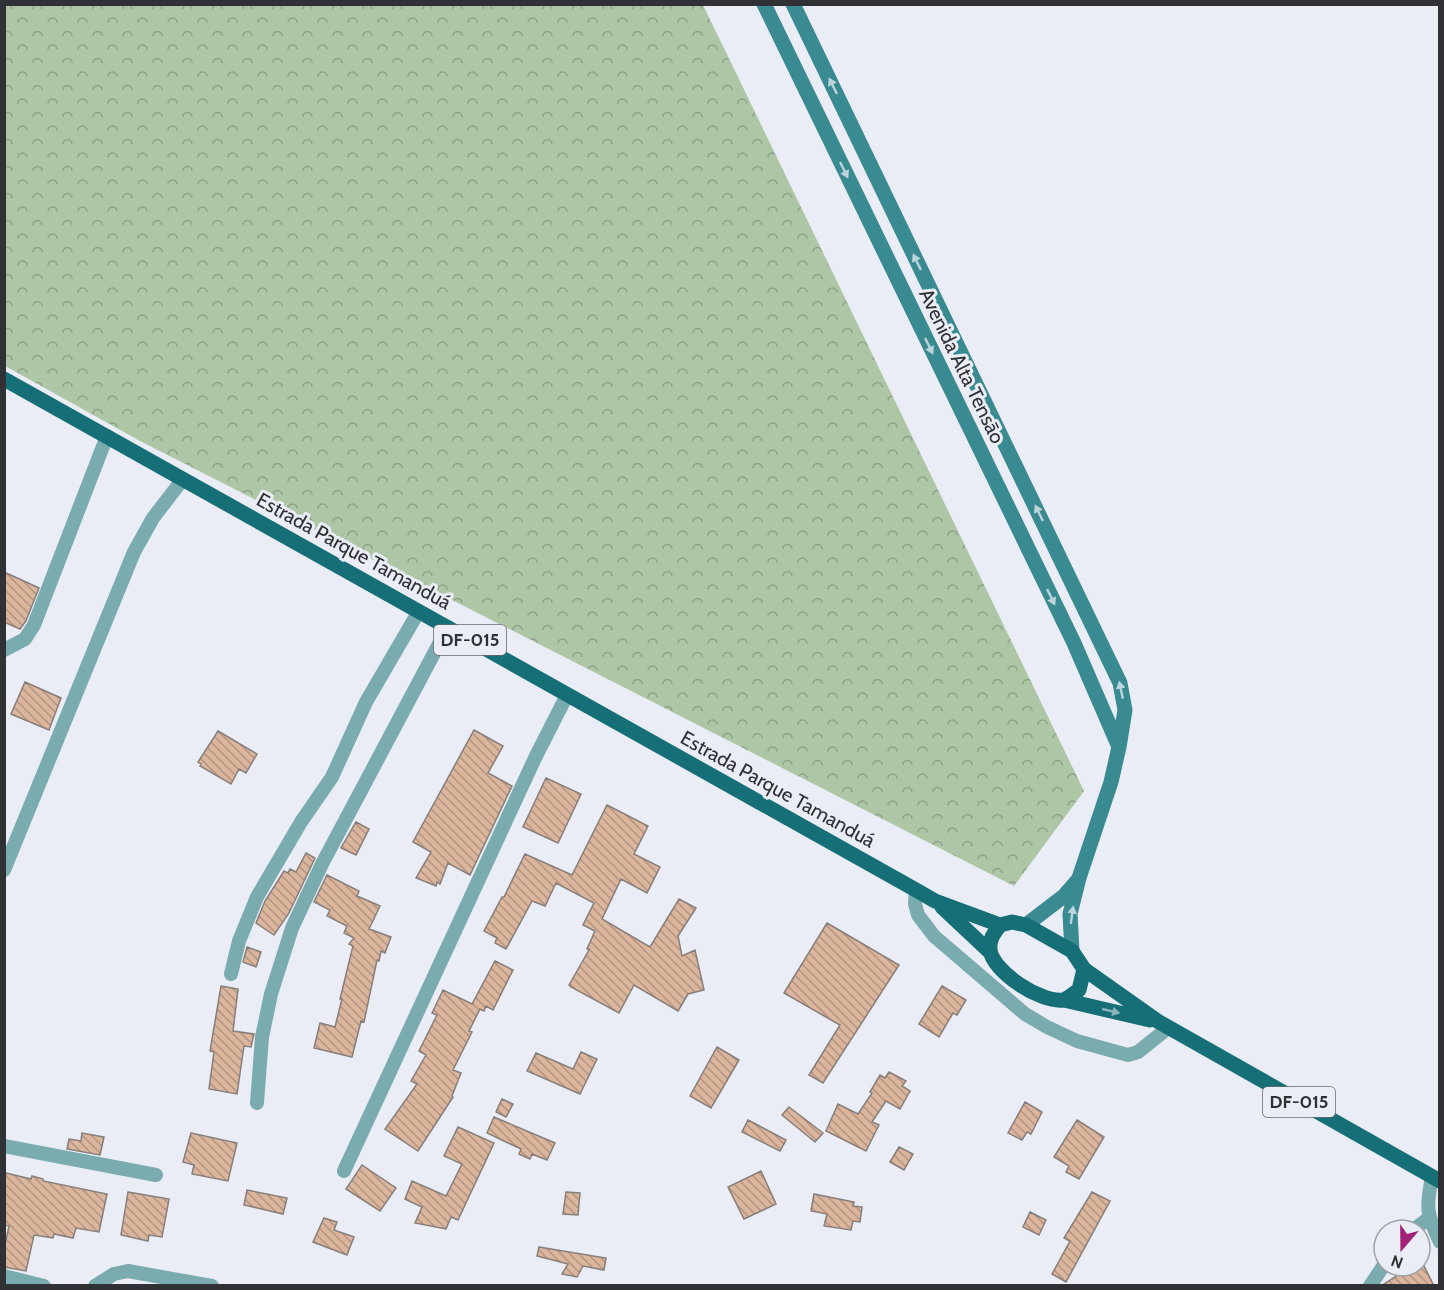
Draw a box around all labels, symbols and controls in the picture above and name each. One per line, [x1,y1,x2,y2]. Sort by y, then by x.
one-way arrow [828,78,837,95]
one-way arrow [840,162,849,179]
one-way arrow [913,253,922,270]
street label: Avenida Alta Tensāo [914,285,1010,447]
one-way arrow [925,337,934,354]
street label: Estrada Parque Tamanduá [253,487,456,615]
one-way arrow [1034,505,1043,522]
one-way arrow [1046,588,1056,606]
road number: DF-015 [434,625,506,655]
one-way arrow [1115,681,1125,699]
street label: Estrada Parque Tamanduá [677,725,880,853]
one-way arrow [1067,905,1076,924]
one-way arrow [1102,1007,1120,1017]
road number: DF-015 [1263,1087,1335,1117]
north arrow [1372,1218,1432,1278]
text: N [1388,1251,1406,1272]

